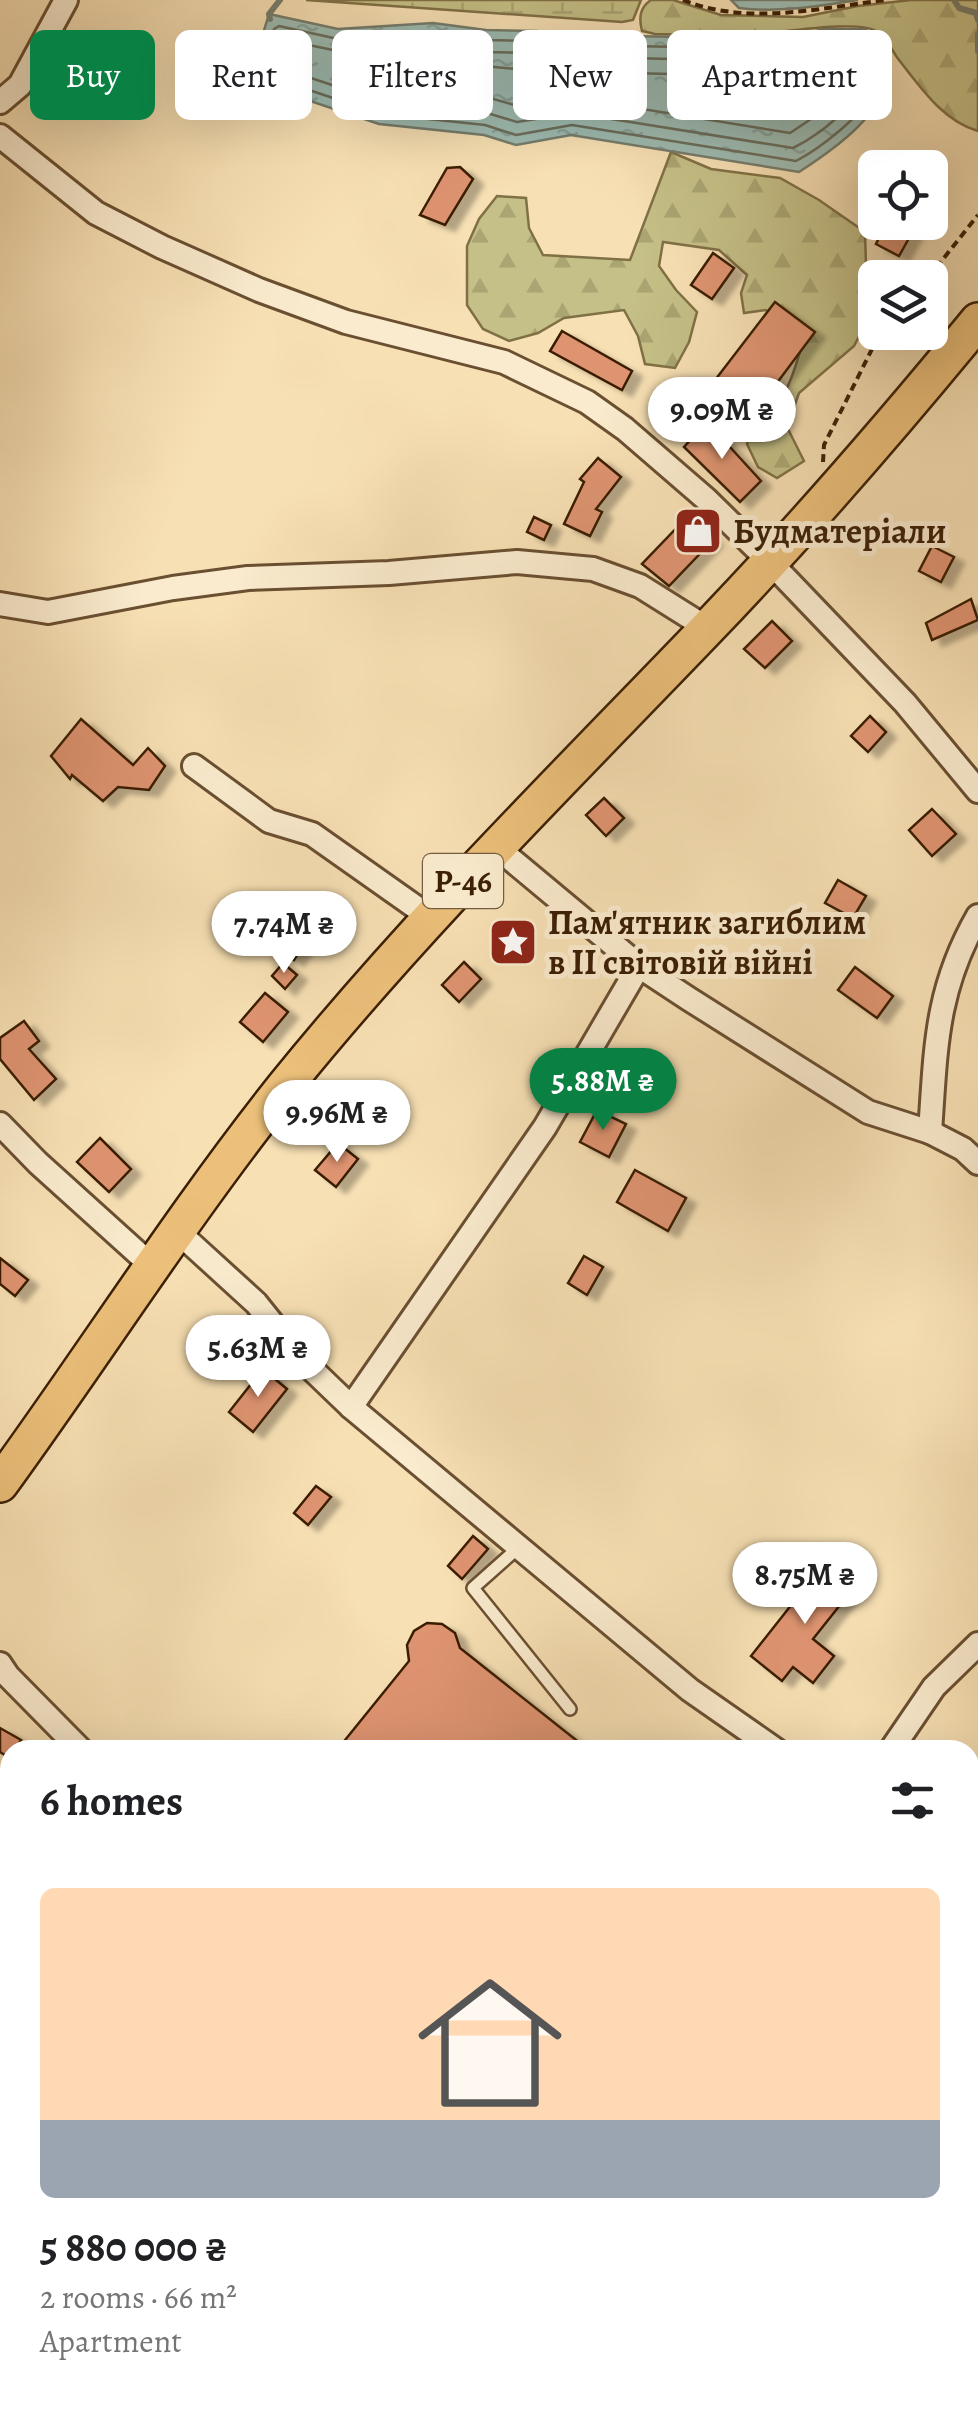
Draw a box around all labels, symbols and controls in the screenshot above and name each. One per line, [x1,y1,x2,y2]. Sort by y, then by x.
chip: Buy [30,30,155,120]
chip: Rent [175,30,312,120]
chip: Filters [332,30,493,120]
chip: New [513,30,647,120]
chip: Apartment [667,30,892,120]
map controls [858,150,948,350]
button: locate [858,150,948,240]
button: layers [858,260,948,350]
pin: 9.09M ₴ [630,377,814,462]
text: 9.09M ₴ [670,387,774,431]
shop icon: Будматеріали [672,505,724,557]
place label: Будматеріали [733,507,947,555]
road number: Р-46 [423,854,503,908]
pin: 7.74M ₴ [192,891,376,976]
place label: Пам'ятник загиблим в II світовій війні [548,898,866,986]
text: 7.74M ₴ [234,901,334,945]
place icon: Пам'ятник загиблим в II світовій війні [487,916,539,968]
pin: 5.88M ₴ [511,1048,695,1133]
text: 5.88M ₴ [552,1058,654,1102]
pin: 9.96M ₴ [245,1080,429,1165]
text: 9.96M ₴ [285,1090,389,1134]
pin: 5.63M ₴ [166,1315,350,1400]
text: 5.63M ₴ [208,1325,308,1369]
pin: 8.75M ₴ [713,1542,897,1627]
text: 8.75M ₴ [754,1552,856,1596]
text: 6 homes [40,1772,183,1829]
icon: filters [885,1773,940,1828]
icon: home [400,1953,580,2133]
text: 5 880 000 ₴ [40,2218,227,2275]
text: 2 rooms · 66 m² [40,2275,237,2319]
text: Apartment [40,2319,182,2363]

